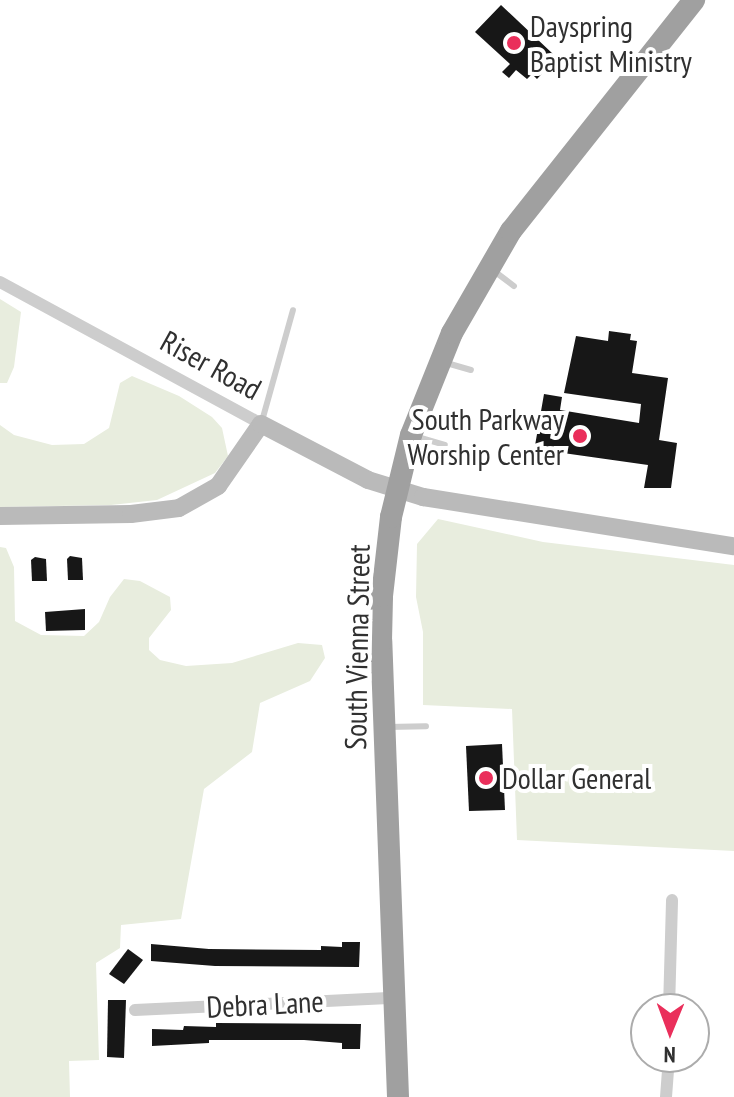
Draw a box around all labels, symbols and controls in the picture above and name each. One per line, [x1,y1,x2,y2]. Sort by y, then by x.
place label: Dayspring Baptist Ministry [530,8,692,78]
marker: Dayspring Baptist Ministry [505,34,523,52]
street label: Riser Road [155,323,267,407]
place label: South Parkway Worship Center [407,401,564,472]
marker: South Parkway Worship Center [571,427,589,445]
street label: South Vienna Street [337,544,377,750]
place label: Dollar General [502,760,651,796]
marker: Dollar General [477,769,495,787]
street label: Debra Lane [205,983,325,1025]
north arrow [630,993,710,1073]
text: N [663,1041,676,1069]

